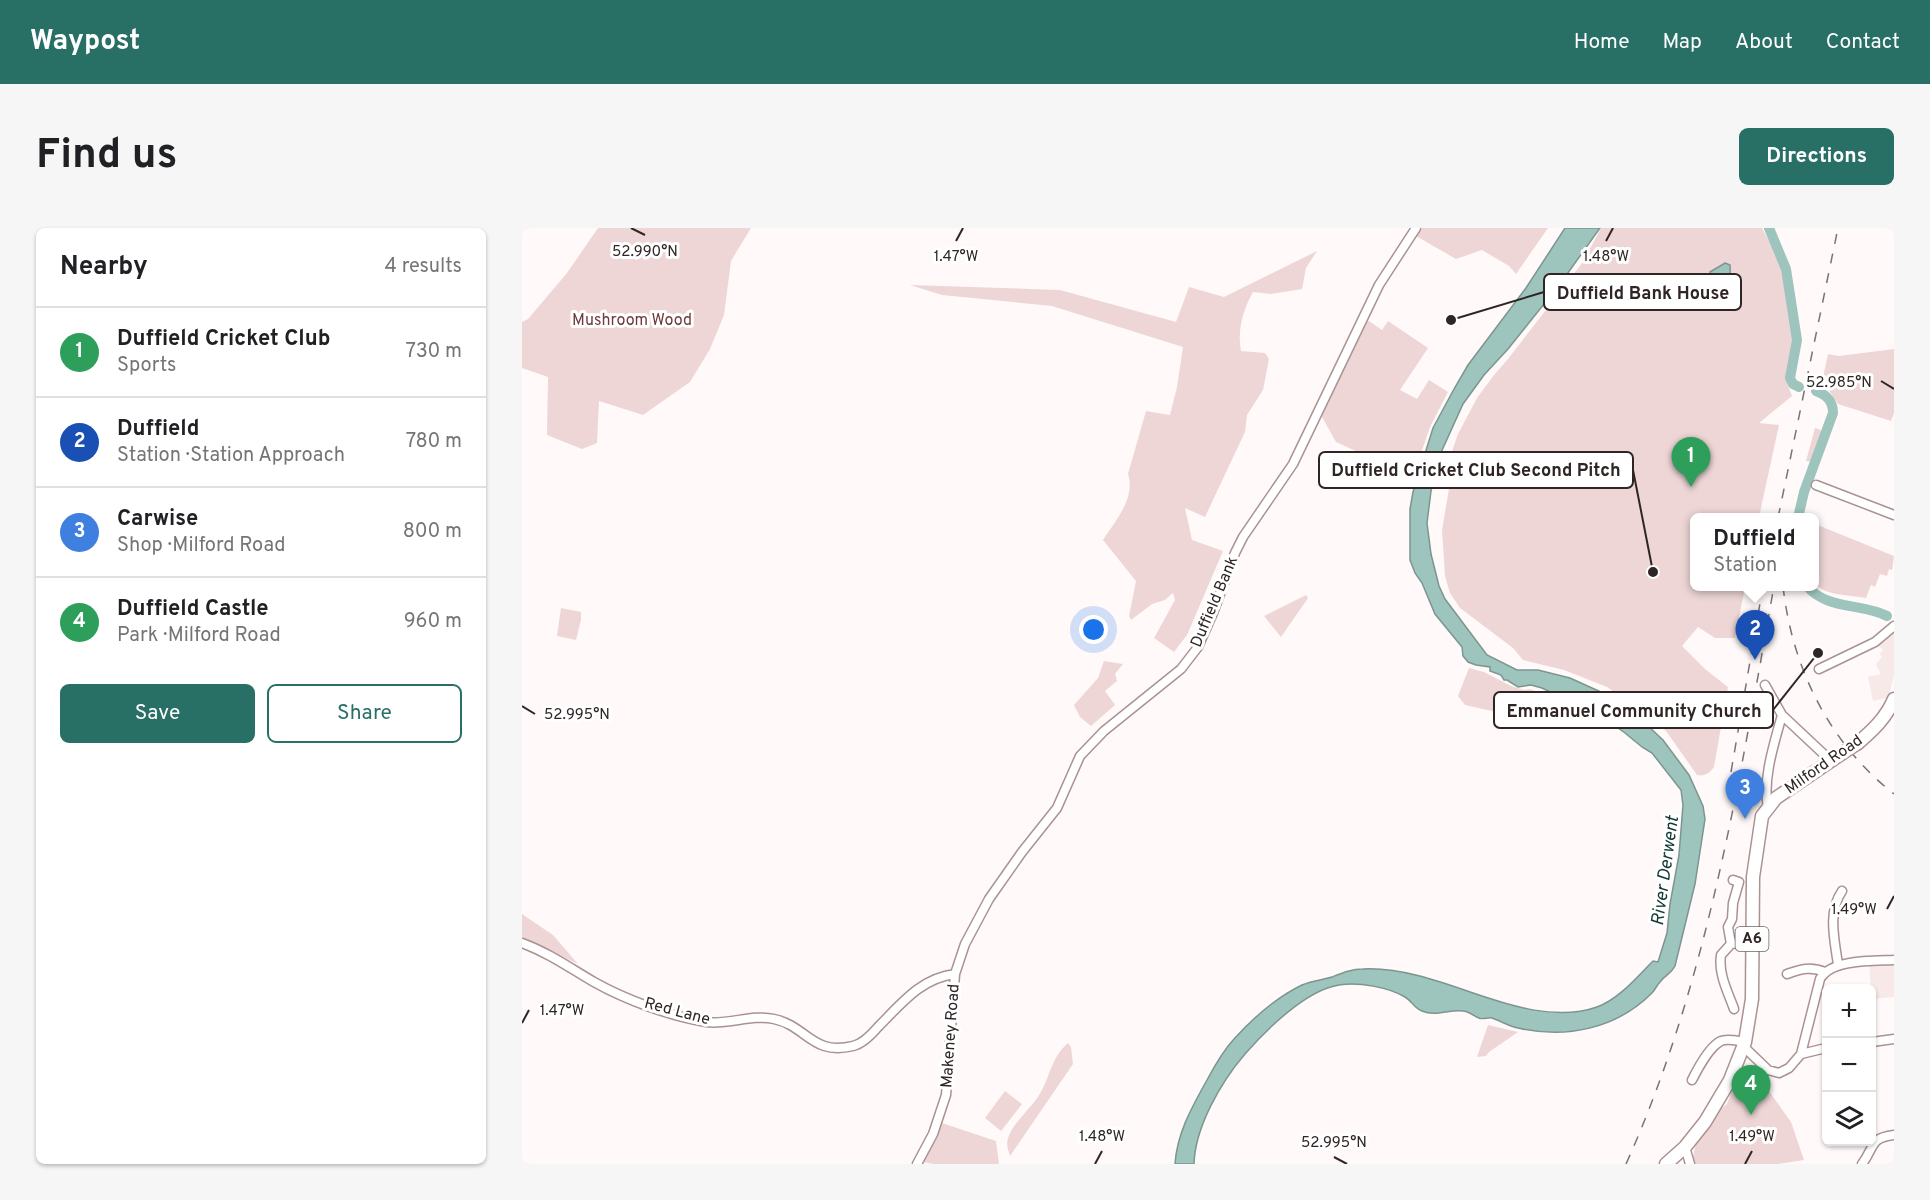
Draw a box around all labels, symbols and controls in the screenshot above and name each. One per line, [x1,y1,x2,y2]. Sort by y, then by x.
text: Waypost [30,24,140,60]
text: Home [1574,29,1630,56]
text: Map [1663,29,1702,56]
text: About [1735,29,1793,56]
text: Contact [1826,29,1900,56]
button: Directions [1739,128,1894,185]
text: Find us [36,130,177,183]
text: 52.990°N [612,243,678,262]
text: 1.47°W [934,248,978,267]
text: 1.48°W [1583,248,1629,267]
text: Nearby [60,251,148,284]
text: 4 results [385,254,462,280]
callout: Duffield Bank House [1544,274,1741,310]
text: Duffield Bank House [1557,283,1729,306]
park label: Mushroom Wood [572,311,692,331]
text: Duffield Cricket Club [117,326,330,353]
text: 1 [76,339,84,365]
text: 730 m [406,339,462,365]
text: Sports [117,353,177,379]
text: 52.985°N [1806,374,1872,393]
text: Duffield [117,416,199,443]
text: 2 [73,429,86,455]
text: 780 m [406,429,462,455]
pin: 1 [1672,438,1710,487]
text: Station · Station Approach [117,443,345,469]
callout: Duffield Cricket Club Second Pitch [1319,452,1633,488]
text: Duffield Cricket Club Second Pitch [1331,460,1621,483]
text: Carwise [117,506,198,533]
popup [1690,513,1819,591]
text: 3 [74,519,86,545]
text: 800 m [403,519,462,545]
text: Duffield [1713,526,1796,553]
text: Shop · Milford Road [117,533,285,559]
street label: Duffield Bank [1187,553,1243,651]
text: Station [1713,553,1777,579]
text: Duffield Castle [117,596,269,623]
text: 4 [73,609,86,635]
text: 960 m [404,609,462,635]
pin: 2 [1736,610,1774,660]
your location [1079,615,1108,644]
text: Park · Milford Road [117,623,281,649]
button: Save [60,684,255,743]
button: Share [267,684,462,743]
callout: Emmanuel Community Church [1494,692,1773,728]
text: Emmanuel Community Church [1506,701,1762,724]
text: 52.995°N [544,706,610,725]
street label: Milford Road [1781,731,1867,799]
pin: 3 [1726,770,1764,819]
water label: River Derwent [1647,813,1685,927]
text: 1.49°W [1831,901,1877,920]
road number: A6 [1736,927,1768,951]
street label: Makeney Road [937,983,965,1089]
map controls [1822,984,1876,1146]
button: + [1822,984,1876,1038]
street label: Red Lane [642,994,712,1030]
text: 1.47°W [540,1002,584,1021]
button: − [1822,1038,1876,1092]
pin: 4 [1732,1066,1770,1115]
button: layers [1822,1092,1876,1146]
text: 1.48°W [1079,1128,1125,1147]
text: 1.49°W [1729,1128,1775,1147]
text: 52.995°N [1301,1134,1367,1153]

